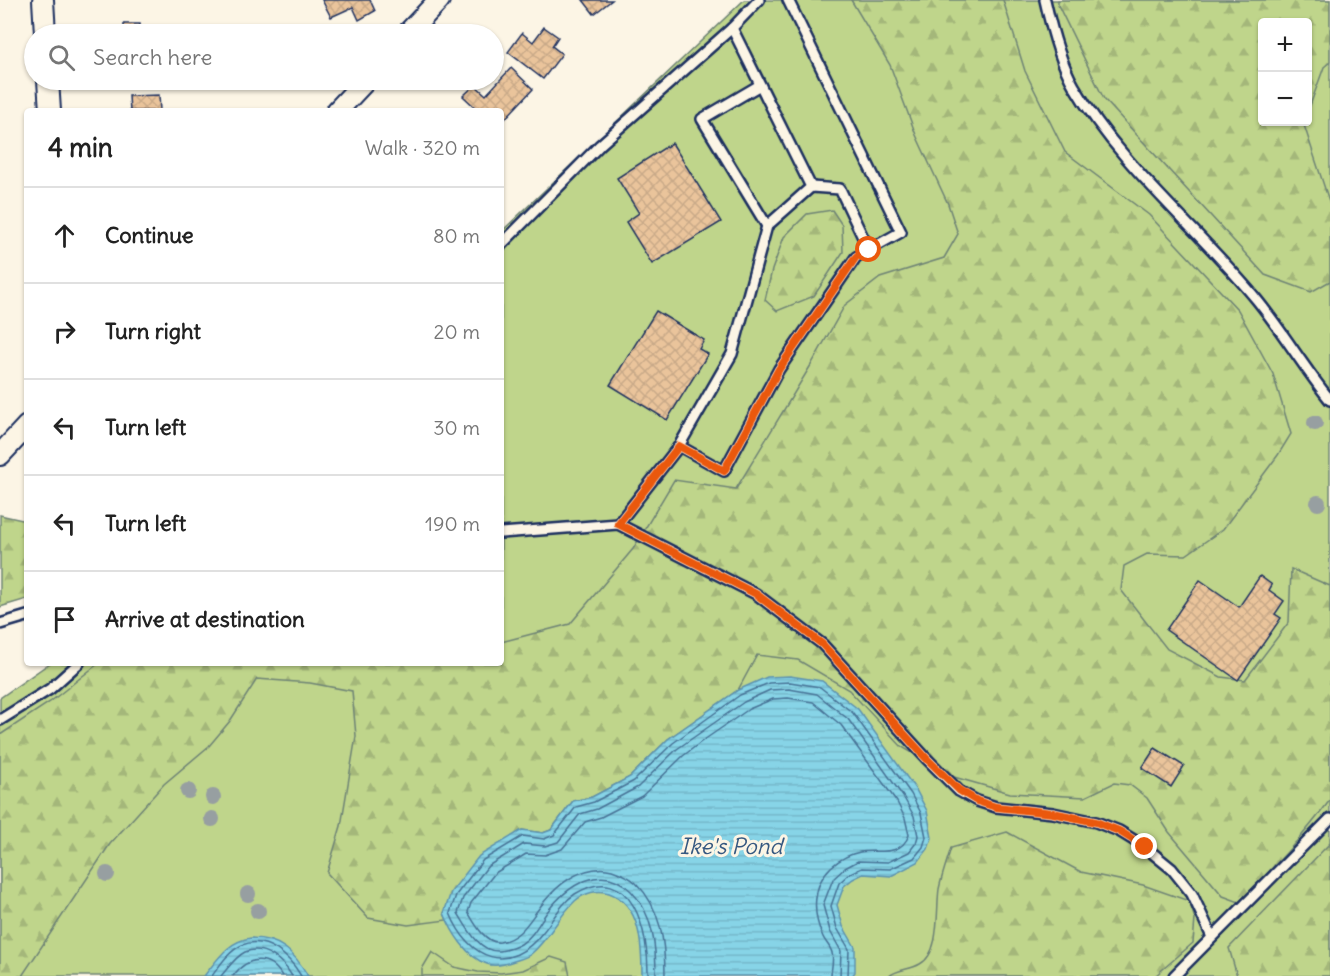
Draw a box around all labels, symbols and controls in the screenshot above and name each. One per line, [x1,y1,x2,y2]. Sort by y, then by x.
map controls [1258,18,1312,126]
button: + [1258,18,1312,72]
search box [24,24,504,90]
icon: search [45,41,78,74]
text: Search here [93,43,212,71]
button: − [1258,72,1312,126]
text: 4 min [48,131,113,164]
text: Walk · 320 m [365,135,480,160]
icon: ahead [48,219,81,252]
text: Continue [105,221,194,249]
text: 80 m [433,223,480,248]
route start [855,236,881,262]
icon: right [48,315,81,348]
text: Turn right [105,317,201,345]
text: 20 m [434,319,480,344]
icon: left [48,411,81,444]
text: Turn left [105,413,186,441]
text: 30 m [433,415,480,440]
icon: left [48,507,81,540]
text: Turn left [105,509,186,537]
text: 190 m [425,511,480,536]
icon: arrive [48,603,81,636]
text: Arrive at destination [105,605,305,633]
water label: Ike's Pond [680,832,785,860]
route end [1131,833,1157,859]

